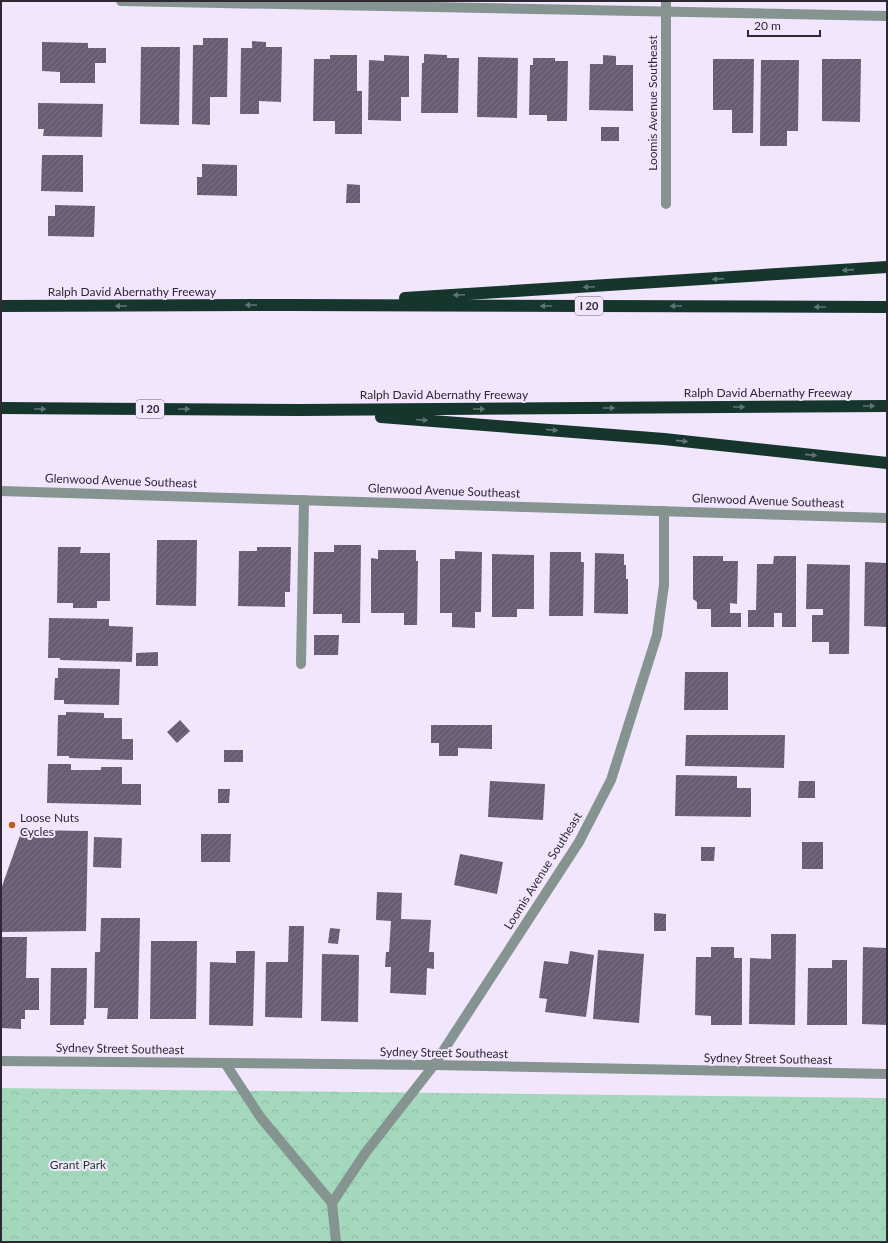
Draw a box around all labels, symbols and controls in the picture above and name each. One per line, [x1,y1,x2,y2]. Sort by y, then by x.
scale bar [748,12,820,38]
text: 20 m [754,18,781,33]
street label: Loomis Avenue Southeast [645,35,660,171]
one-way arrow [842,267,854,274]
one-way arrow [712,275,724,282]
street label: Ralph David Abernathy Freeway [48,284,217,299]
one-way arrow [583,284,595,291]
one-way arrow [452,292,465,298]
road number: I 20 [575,297,603,315]
one-way arrow [244,302,257,308]
one-way arrow [114,303,127,309]
one-way arrow [539,303,552,309]
one-way arrow [669,303,682,309]
one-way arrow [813,304,826,310]
street label: Ralph David Abernathy Freeway [684,385,853,400]
street label: Ralph David Abernathy Freeway [360,387,529,402]
road number: I 20 [136,400,164,418]
one-way arrow [863,403,876,409]
one-way arrow [733,404,746,410]
one-way arrow [603,405,616,411]
one-way arrow [34,406,47,412]
one-way arrow [178,406,191,412]
one-way arrow [473,406,486,412]
one-way arrow [416,416,428,423]
one-way arrow [546,427,558,433]
one-way arrow [676,437,688,444]
one-way arrow [805,451,817,458]
street label: Glenwood Avenue Southeast [45,470,198,491]
street label: Glenwood Avenue Southeast [368,480,521,501]
street label: Glenwood Avenue Southeast [692,490,845,511]
street label: Loomis Avenue Southeast [500,809,585,932]
place label: Loose Nuts Cycles [20,810,79,839]
marker: Loose Nuts Cycles [7,820,17,830]
street label: Sydney Street Southeast [56,1040,185,1057]
street label: Sydney Street Southeast [380,1044,509,1061]
street label: Sydney Street Southeast [704,1050,833,1067]
park label: Grant Park [50,1157,107,1172]

